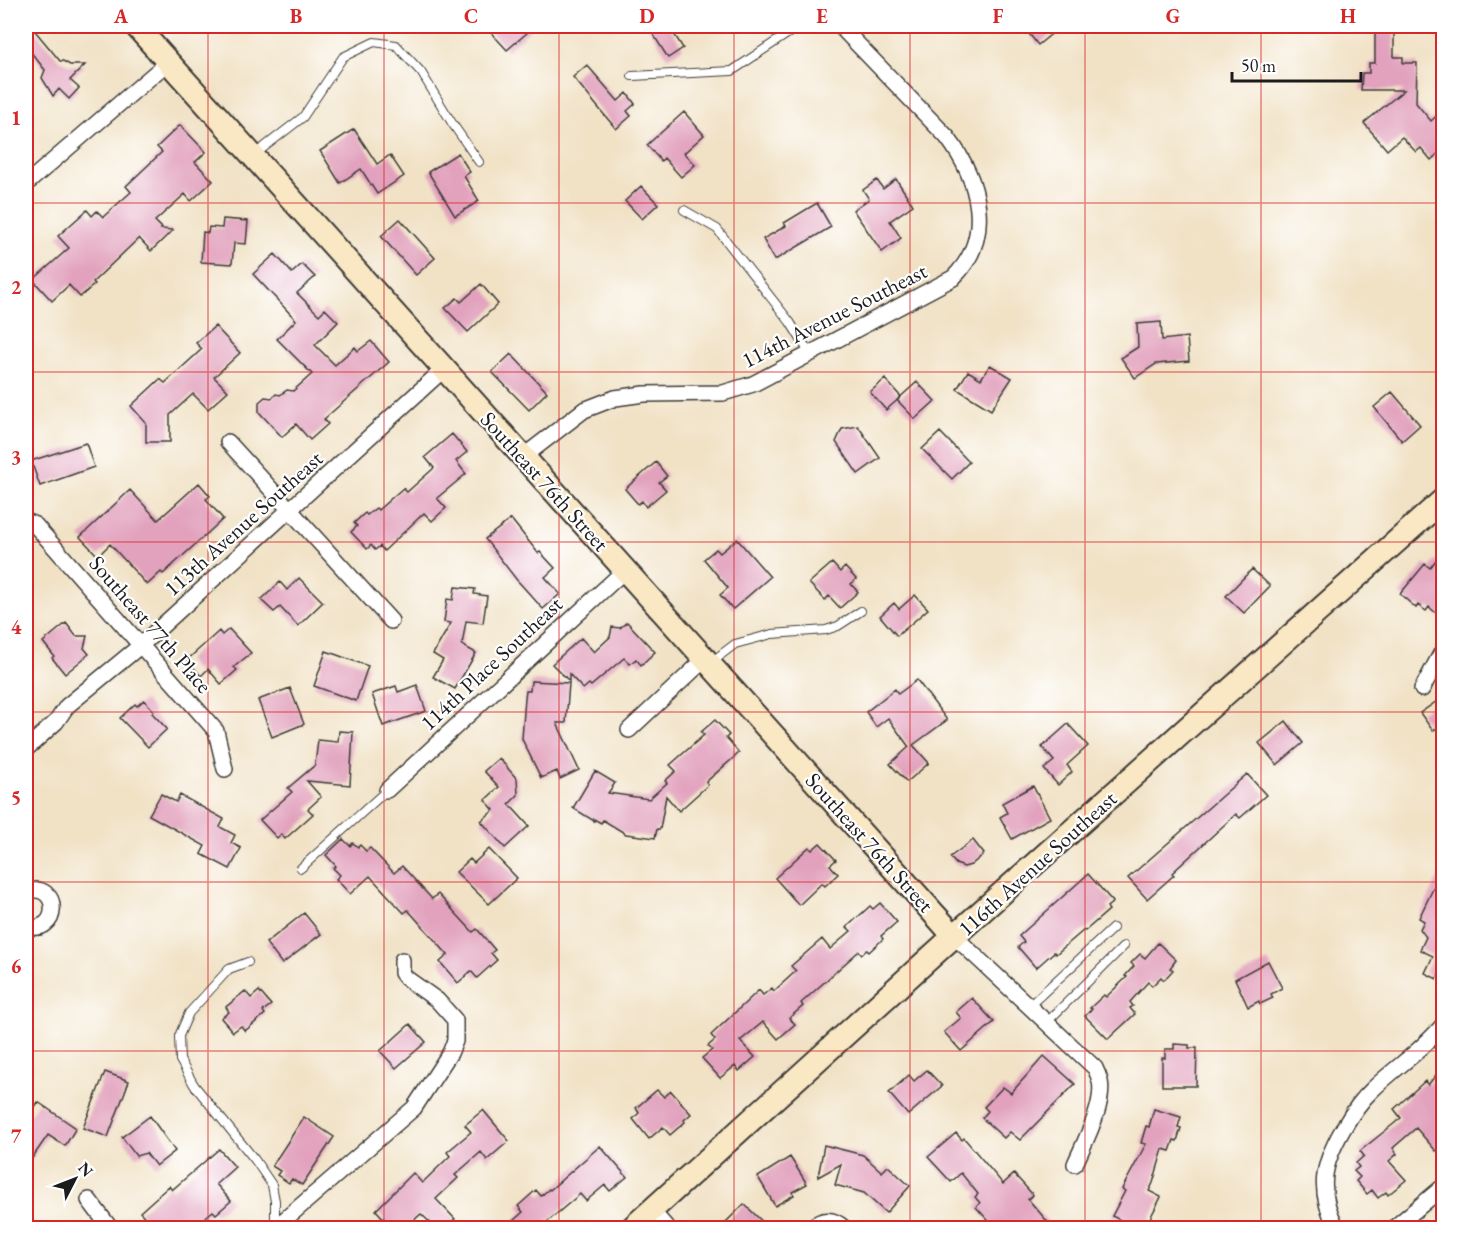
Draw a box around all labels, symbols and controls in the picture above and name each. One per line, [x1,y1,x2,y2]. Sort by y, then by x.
text: A [113,3,129,29]
text: B [290,3,302,29]
text: C [464,3,478,29]
text: D [639,3,655,29]
text: E [816,3,828,29]
text: F [993,3,1004,29]
text: G [1166,3,1180,29]
text: H [1340,3,1356,29]
scale bar [1232,45,1361,83]
text: 50 m [1241,54,1276,77]
text: 1 [11,105,21,131]
street label: 114th Avenue Southeast [737,256,932,375]
text: 2 [11,274,22,300]
street label: Southeast 76th Street [474,405,615,558]
text: 3 [11,444,21,470]
street label: 113th Avenue Southeast [158,444,329,602]
street label: Southeast 77th Place [83,549,219,700]
street label: 114th Place Southeast [414,590,569,737]
text: 4 [11,614,22,640]
street label: Southeast 76th Street [799,766,940,919]
text: 5 [11,784,21,810]
street label: 116th Avenue Southeast [952,784,1123,942]
text: 6 [11,953,22,979]
text: 7 [11,1123,22,1149]
north arrow [45,1149,105,1209]
text: N [74,1157,98,1181]

